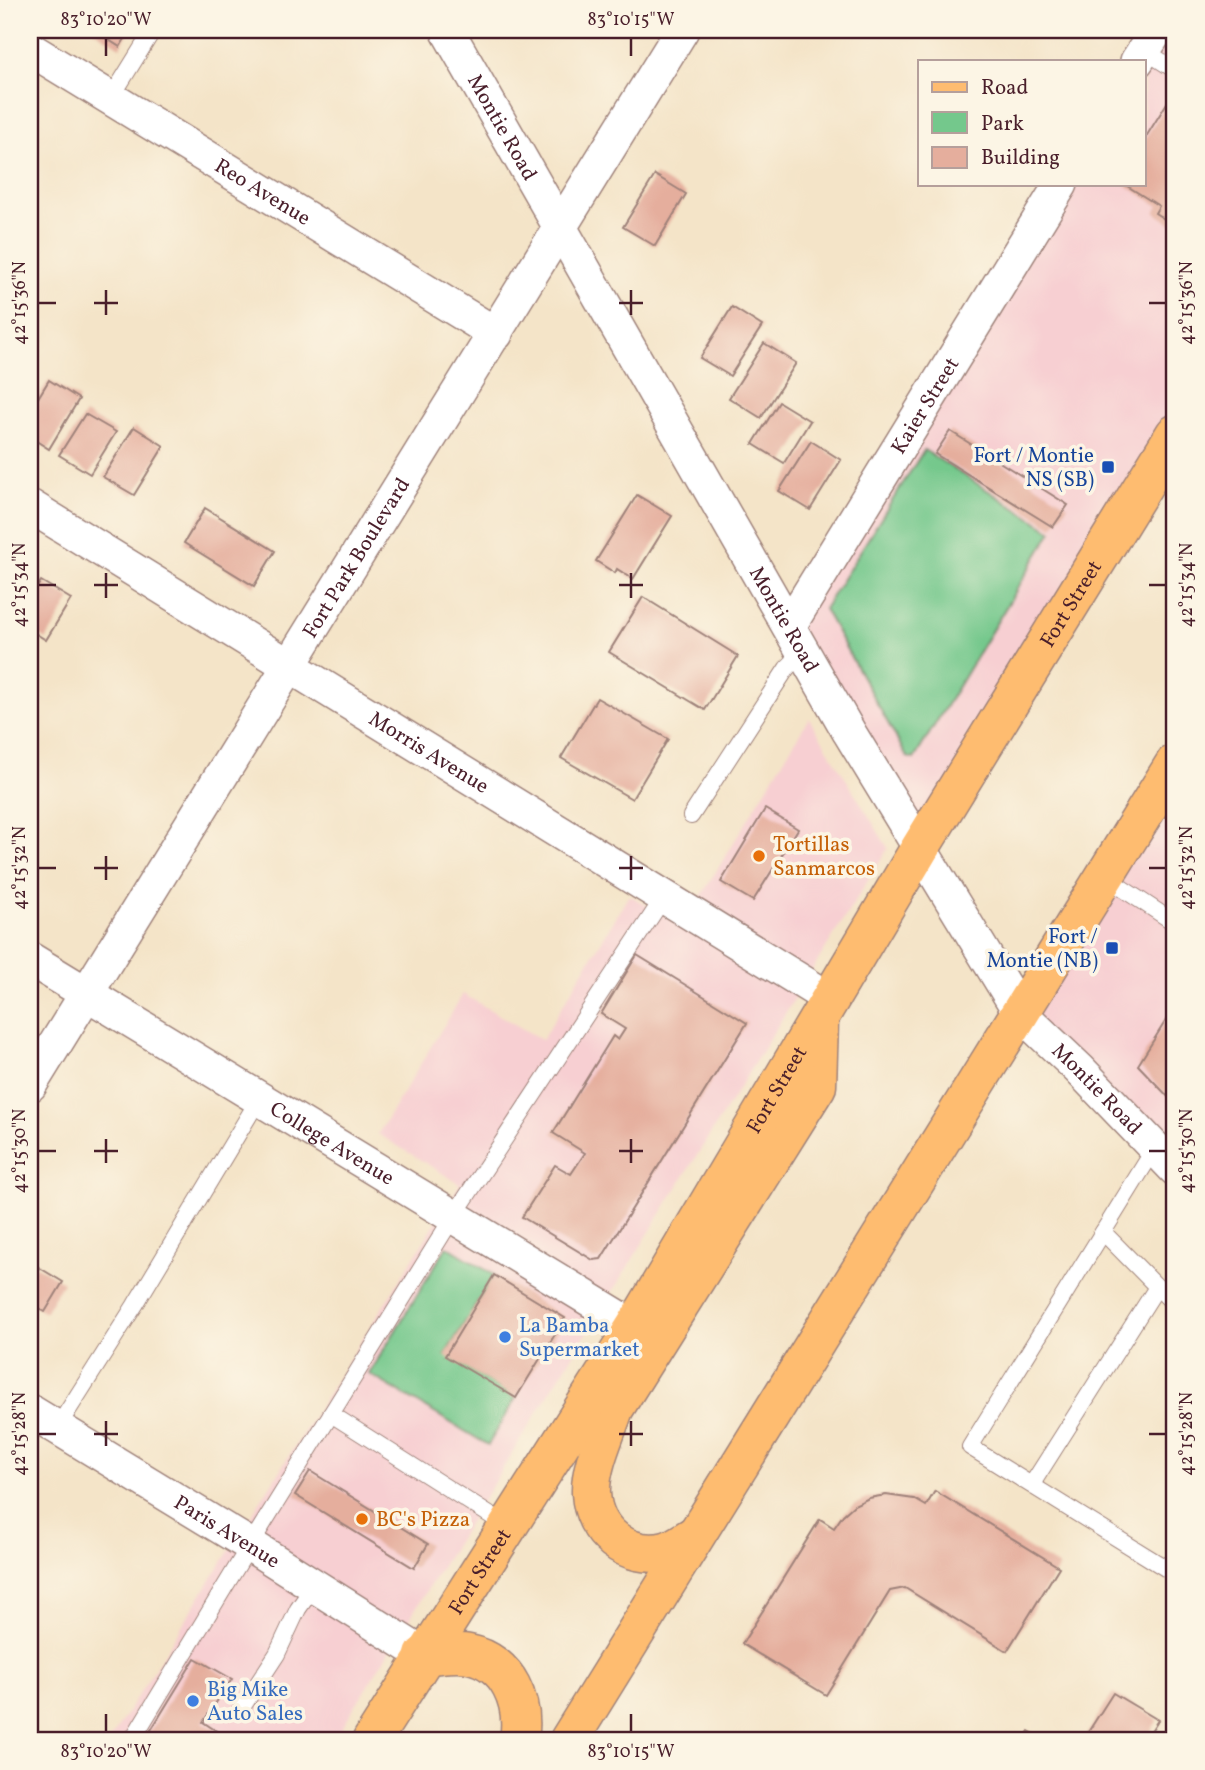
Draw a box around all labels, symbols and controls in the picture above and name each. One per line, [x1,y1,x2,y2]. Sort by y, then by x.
text: 83°10'20"W [60,8,152,33]
text: 83°10'15"W [588,8,674,33]
legend [918,60,1146,186]
street label: Montie Road [459,69,543,186]
text: Road [981,74,1028,103]
text: Park [981,110,1024,139]
text: Building [981,144,1060,173]
street label: Reo Avenue [208,152,316,233]
text: 42°15'36"N [8,261,33,345]
text: 42°15'36"N [1175,261,1200,345]
street label: Kaier Street [885,352,967,460]
place label: Fort / Montie NS (SB) [973,442,1094,495]
marker: Fort / Montie NS (SB) [1100,459,1116,475]
street label: Fort Park Boulevard [297,473,418,644]
text: 42°15'34"N [8,543,33,627]
text: 42°15'34"N [1175,543,1200,627]
street label: Fort Street [1034,555,1110,653]
street label: Montie Road [741,561,825,678]
street label: Morris Avenue [363,705,494,801]
text: 42°15'32"N [8,826,33,910]
text: 42°15'32"N [1175,826,1200,910]
place label: Tortillas Sanmarcos [773,831,875,884]
marker: Tortillas Sanmarcos [751,848,767,864]
place label: Fort / Montie (NB) [986,923,1098,976]
marker: Fort / Montie (NB) [1104,940,1120,956]
street label: Montie Road [1045,1037,1148,1142]
street label: Fort Street [740,1041,815,1140]
street label: College Avenue [264,1095,399,1193]
text: 42°15'30"N [8,1109,33,1193]
text: 42°15'30"N [1175,1109,1200,1193]
place label: La Bamba Supermarket [519,1312,640,1365]
marker: La Bamba Supermarket [497,1329,513,1345]
text: 42°15'28"N [8,1392,33,1476]
text: 42°15'28"N [1175,1392,1200,1476]
street label: Paris Avenue [168,1489,285,1576]
place label: BC's Pizza [376,1506,470,1535]
marker: BC's Pizza [354,1511,370,1527]
street label: Fort Street [442,1523,519,1621]
place label: Big Mike Auto Sales [207,1676,303,1729]
marker: Big Mike Auto Sales [185,1693,201,1709]
text: 83°10'20"W [60,1740,152,1765]
text: 83°10'15"W [588,1740,674,1765]

